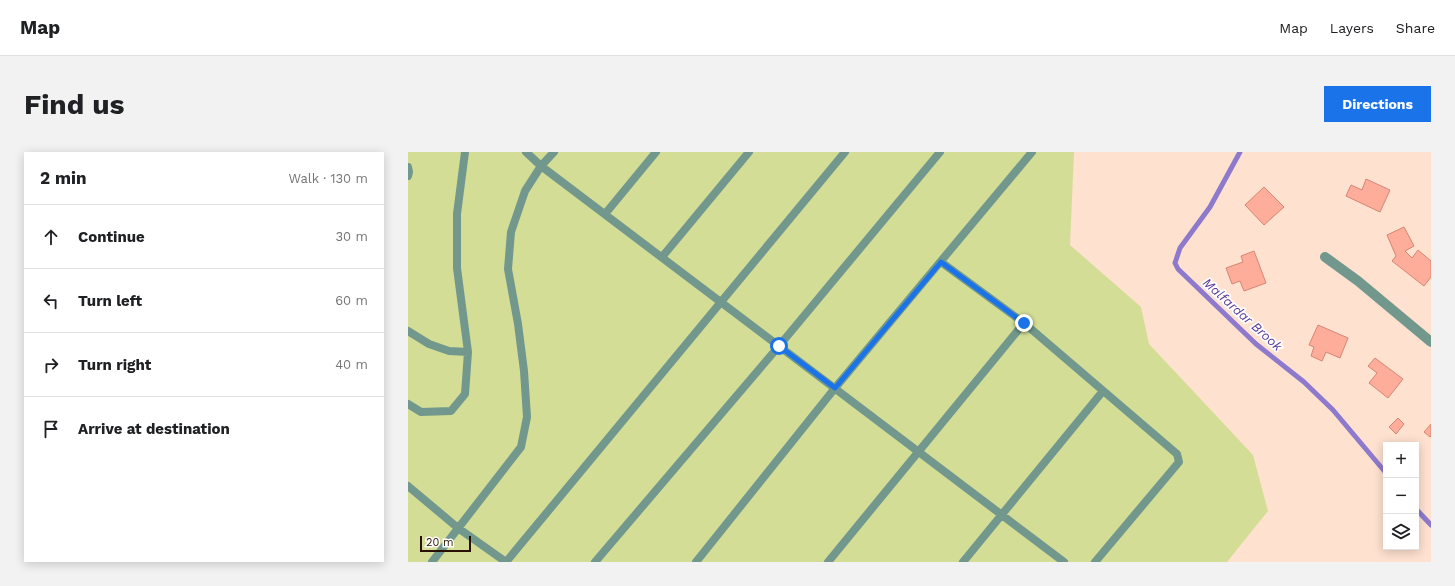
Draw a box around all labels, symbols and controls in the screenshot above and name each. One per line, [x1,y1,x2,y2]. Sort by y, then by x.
text: Map [20,16,60,39]
text: Map [1279,20,1308,36]
text: Layers [1330,20,1374,36]
text: Share [1396,20,1435,36]
button: Directions [1324,86,1431,122]
text: Find us [24,88,124,121]
text: 2 min [40,168,86,188]
text: Walk · 130 m [289,171,368,186]
icon: ahead [40,226,62,248]
text: Continue [78,228,145,246]
text: 30 m [336,229,368,244]
water label: Malfardar Brook [1200,275,1286,354]
icon: left [40,290,62,312]
text: Turn left [78,292,142,310]
text: 60 m [335,293,368,308]
route end [1015,314,1033,332]
route start [770,337,788,355]
icon: right [40,354,62,376]
text: Turn right [78,356,151,374]
text: 40 m [335,357,368,372]
icon: arrive [40,418,62,440]
text: Arrive at destination [78,420,230,438]
map controls [1383,442,1419,550]
button: + [1383,442,1419,478]
button: − [1383,478,1419,514]
button: layers [1383,514,1419,550]
scale bar [420,534,471,553]
text: 20 m [426,536,454,549]

